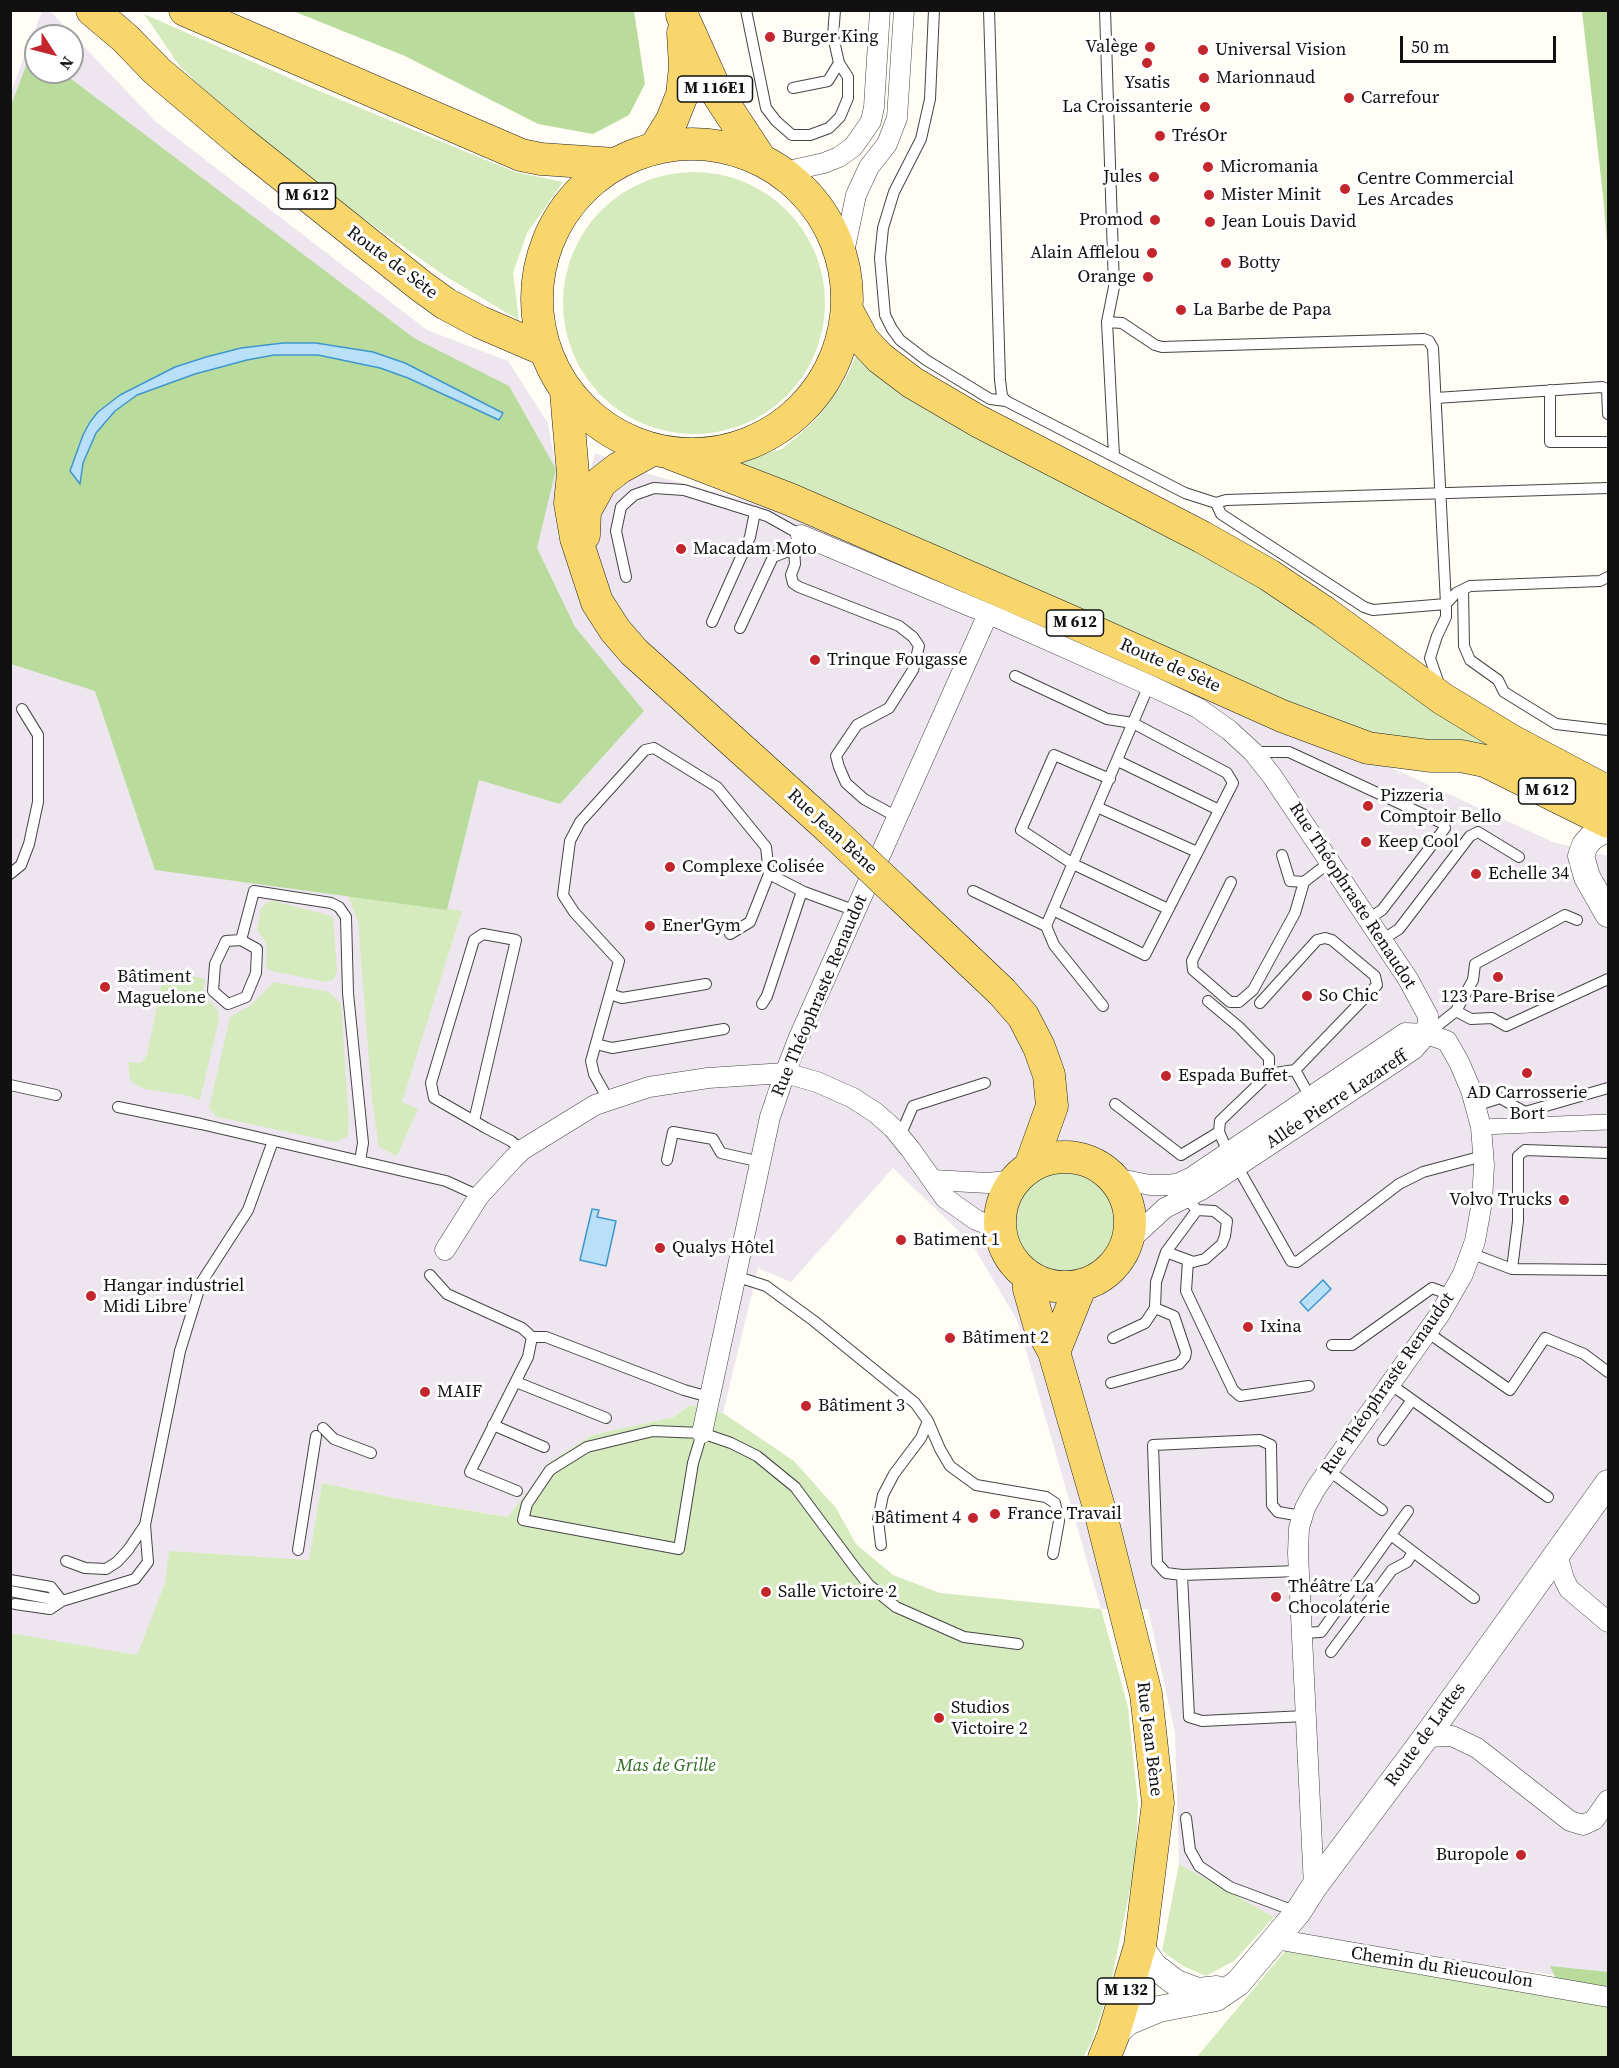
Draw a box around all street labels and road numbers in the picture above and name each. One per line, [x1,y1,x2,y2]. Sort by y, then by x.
road number: M 116E1 [678,76,752,102]
road number: M 612 [278,183,336,209]
street label: Route de Sète [342,222,442,304]
road number: M 612 [1046,610,1104,636]
street label: Route de Sète [1116,634,1224,698]
road number: M 612 [1518,778,1576,804]
street label: Rue Jean Bène [782,785,882,879]
street label: Rue Théophraste Renaudot [1284,799,1420,993]
street label: Rue Théophraste Renaudot [768,892,872,1100]
street label: Allée Pierre Lazareff [1262,1046,1412,1154]
street label: Rue Théophraste Renaudot [1317,1289,1459,1479]
street label: Route de Lattes [1381,1679,1471,1791]
street label: Rue Jean Bène [1131,1680,1167,1798]
street label: Chemin du Rieucoulon [1349,1943,1535,1993]
road number: M 132 [1098,1978,1154,2004]

